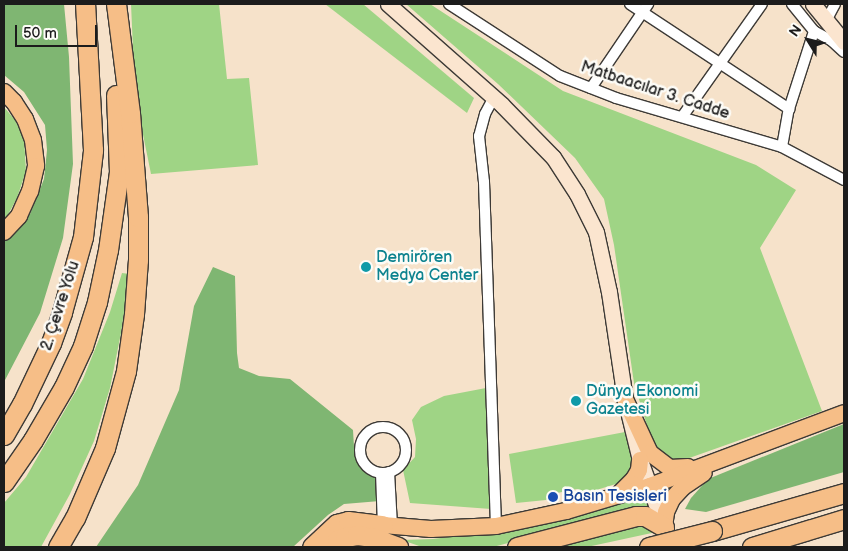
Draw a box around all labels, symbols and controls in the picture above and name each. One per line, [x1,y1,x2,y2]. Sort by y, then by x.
scale bar [18,15,100,47]
north arrow [783,15,833,65]
text: N [785,22,805,40]
text: 50 m [23,24,57,43]
street label: Matbaacılar 3. Cadde [578,58,732,124]
place label: Demirören Medya Center [376,248,478,286]
street label: 2. Çevre Yolu [37,258,85,354]
marker: Demirören Medya Center [360,261,372,273]
place label: Dünya Ekonomi Gazetesi [586,382,698,420]
marker: Dünya Ekonomi Gazetesi [570,395,582,407]
place label: Basın Tesisleri [563,487,668,507]
marker: Basın Tesisleri [547,491,559,503]

